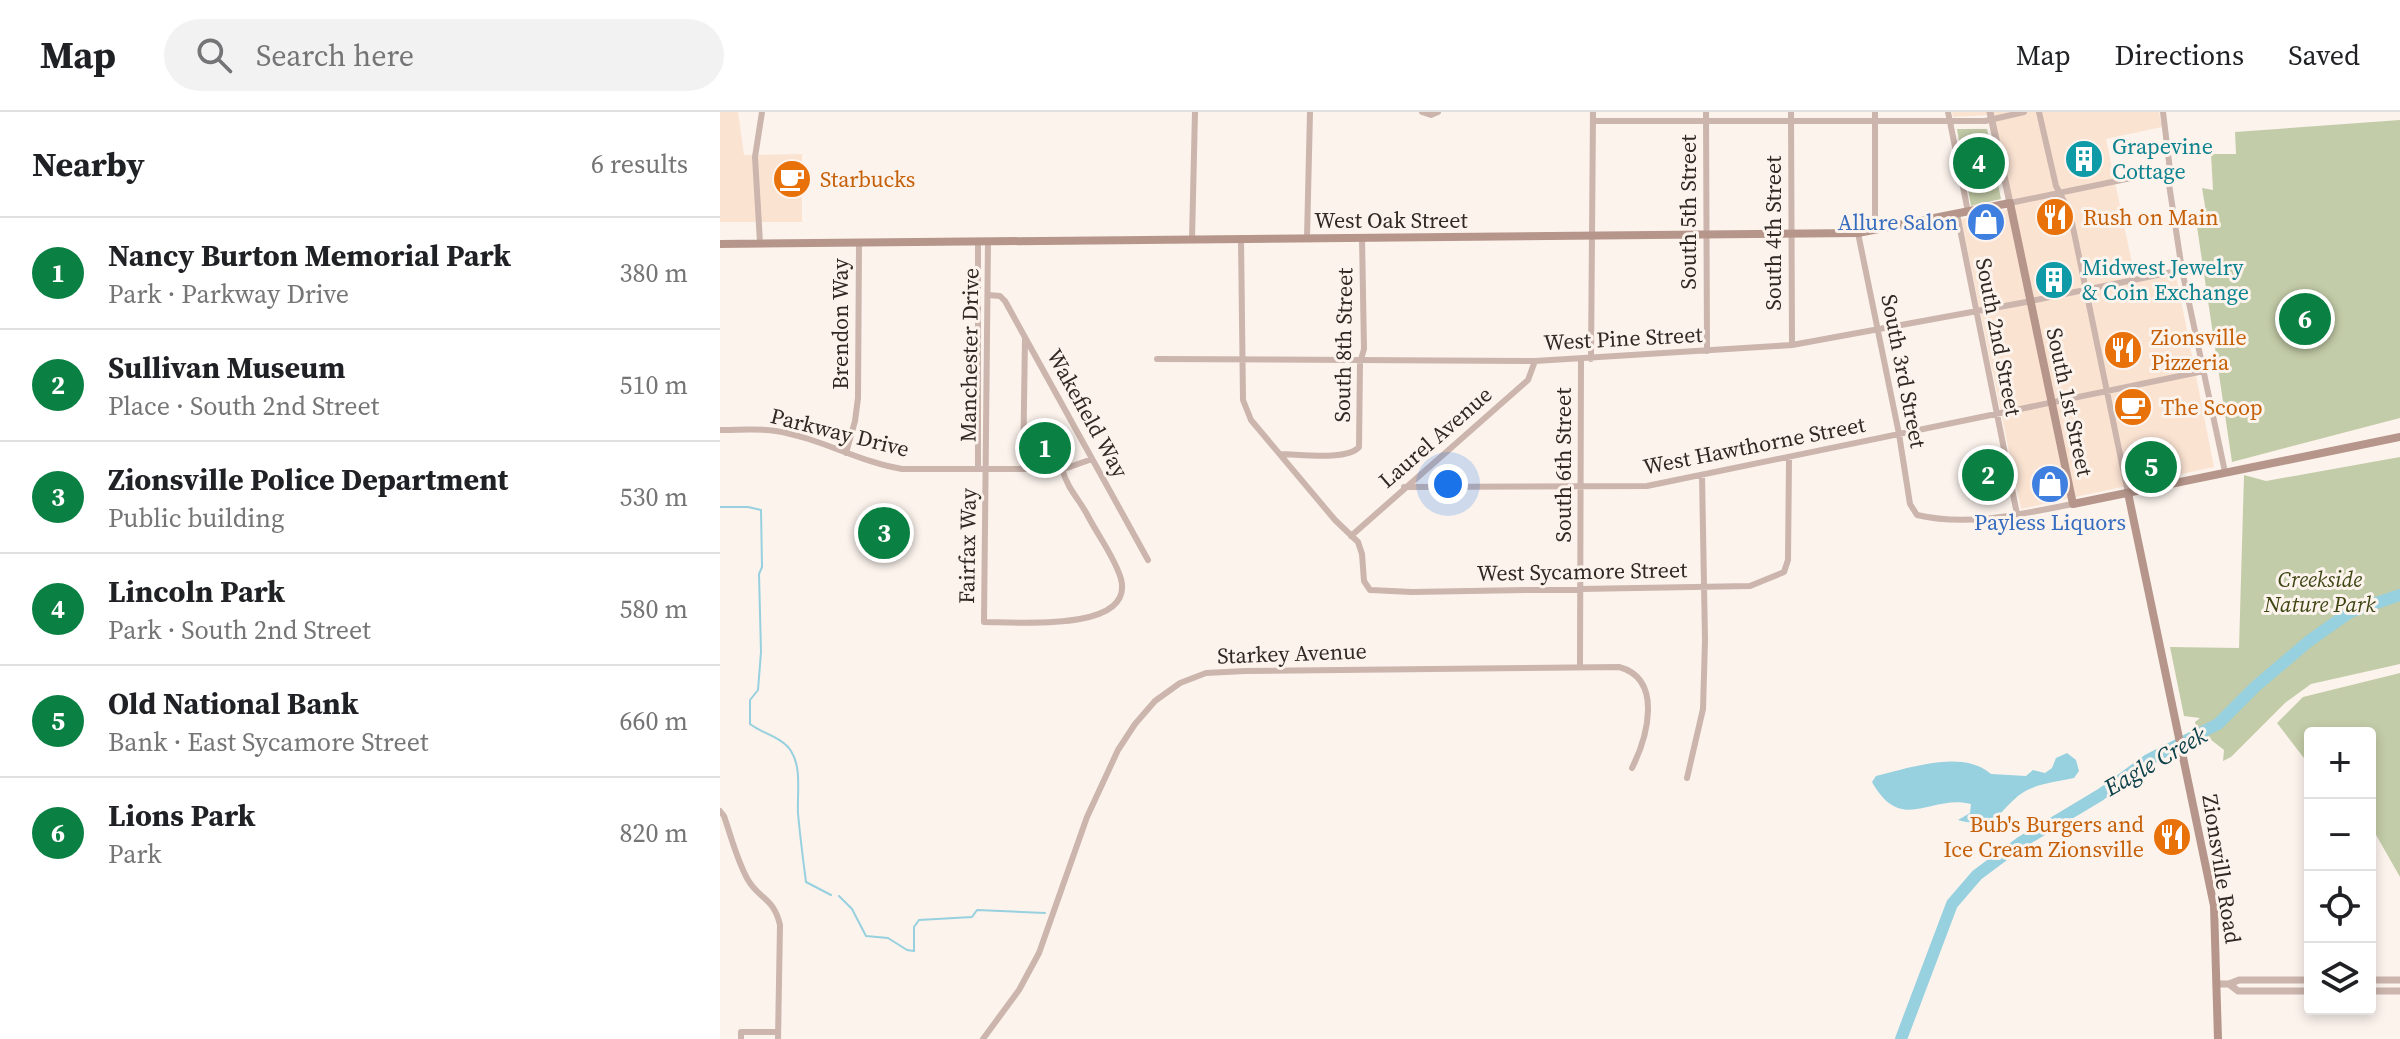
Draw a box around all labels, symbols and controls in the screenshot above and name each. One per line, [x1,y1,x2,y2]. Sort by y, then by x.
search box [164,19,724,91]
text: Map [40,29,116,81]
icon: search [192,33,236,77]
text: Search here [256,35,414,76]
text: Map [2016,36,2071,74]
text: Directions [2115,36,2244,74]
text: Saved [2288,36,2360,74]
place label: Grapevine Cottage [2112,131,2213,186]
pin: 4 [1953,133,2005,193]
street label: South 5th Street [1673,134,1703,289]
building icon: Grapevine Cottage [2063,138,2105,180]
text: Nearby [32,141,145,187]
text: 6 results [591,146,688,182]
street label: South 4th Street [1758,155,1788,310]
cafe icon: Starbucks [771,158,813,200]
place label: Starbucks [820,164,915,194]
restaurant icon: Rush on Main [2034,196,2076,238]
shop icon: Allure Salon [1965,201,2007,243]
place label: Rush on Main [2083,202,2219,232]
street label: West Oak Street [1314,205,1469,235]
place label: Allure Salon [1838,207,1958,237]
text: Nancy Burton Memorial Park [108,235,511,276]
place label: Midwest Jewelry & Coin Exchange [2082,252,2249,307]
text: 1 [51,255,65,291]
text: 380 m [620,255,688,291]
street label: South 2nd Street [1969,255,2029,419]
street label: Brendon Way [825,257,855,390]
building icon: Midwest Jewelry & Coin Exchange [2033,259,2075,301]
street label: South 8th Street [1327,266,1359,423]
street label: Manchester Drive [952,268,986,442]
text: Park · Parkway Drive [108,276,349,312]
pin: 6 [2279,289,2331,349]
street label: South 3rd Street [1874,292,1934,451]
street label: West Pine Street [1543,319,1704,357]
place label: Zionsville Pizzeria [2151,322,2247,377]
street label: South 1st Street [2040,325,2101,480]
restaurant icon: Zionsville Pizzeria [2102,329,2144,371]
street label: Wakefield Way [1040,343,1136,484]
text: Sullivan Museum [108,347,345,388]
text: 2 [51,367,65,403]
text: 510 m [620,367,688,403]
street label: Laurel Avenue [1372,379,1498,495]
cafe icon: The Scoop [2112,386,2154,428]
street label: South 6th Street [1548,387,1578,542]
text: Place · South 2nd Street [108,388,379,424]
place label: The Scoop [2161,392,2263,422]
street label: Parkway Drive [767,400,913,464]
street label: West Hawthorne Street [1640,409,1868,481]
pin: 1 [1019,418,1071,478]
pin: 5 [2125,437,2177,497]
pin: 2 [1962,445,2014,505]
text: Zionsville Police Department [108,459,508,500]
shop icon: Payless Liquors [2029,463,2071,505]
your location [1428,464,1468,504]
text: 3 [51,479,65,515]
text: 530 m [620,479,688,515]
street label: Fairfax Way [951,487,983,604]
text: Public building [108,500,285,536]
pin: 3 [858,503,910,563]
place label: Payless Liquors [1974,507,2126,537]
street label: West Sycamore Street [1477,554,1688,588]
park label: Creekside Nature Park [2263,564,2376,619]
text: Lincoln Park [108,571,285,612]
text: 4 [51,591,65,627]
text: 580 m [620,591,688,627]
text: Park · South 2nd Street [108,612,371,648]
street label: Starkey Avenue [1217,635,1367,671]
text: Old National Bank [108,683,359,724]
text: 5 [51,703,65,739]
text: 660 m [620,703,688,739]
water label: Eagle Creek [2097,718,2213,804]
text: Bank · East Sycamore Street [108,724,428,760]
map controls [2304,727,2376,1015]
button: + [2304,727,2376,799]
street label: Zionsville Road [2195,792,2249,946]
text: Lions Park [108,795,255,836]
button: − [2304,799,2376,871]
place label: Bub's Burgers and Ice Cream Zionsville [1944,809,2145,864]
text: 6 [51,815,65,851]
text: 820 m [620,815,688,851]
restaurant icon: Bub's Burgers and Ice Cream Zionsville [2151,816,2193,858]
text: Park [108,836,161,872]
button: locate [2304,871,2376,943]
button: layers [2304,943,2376,1015]

